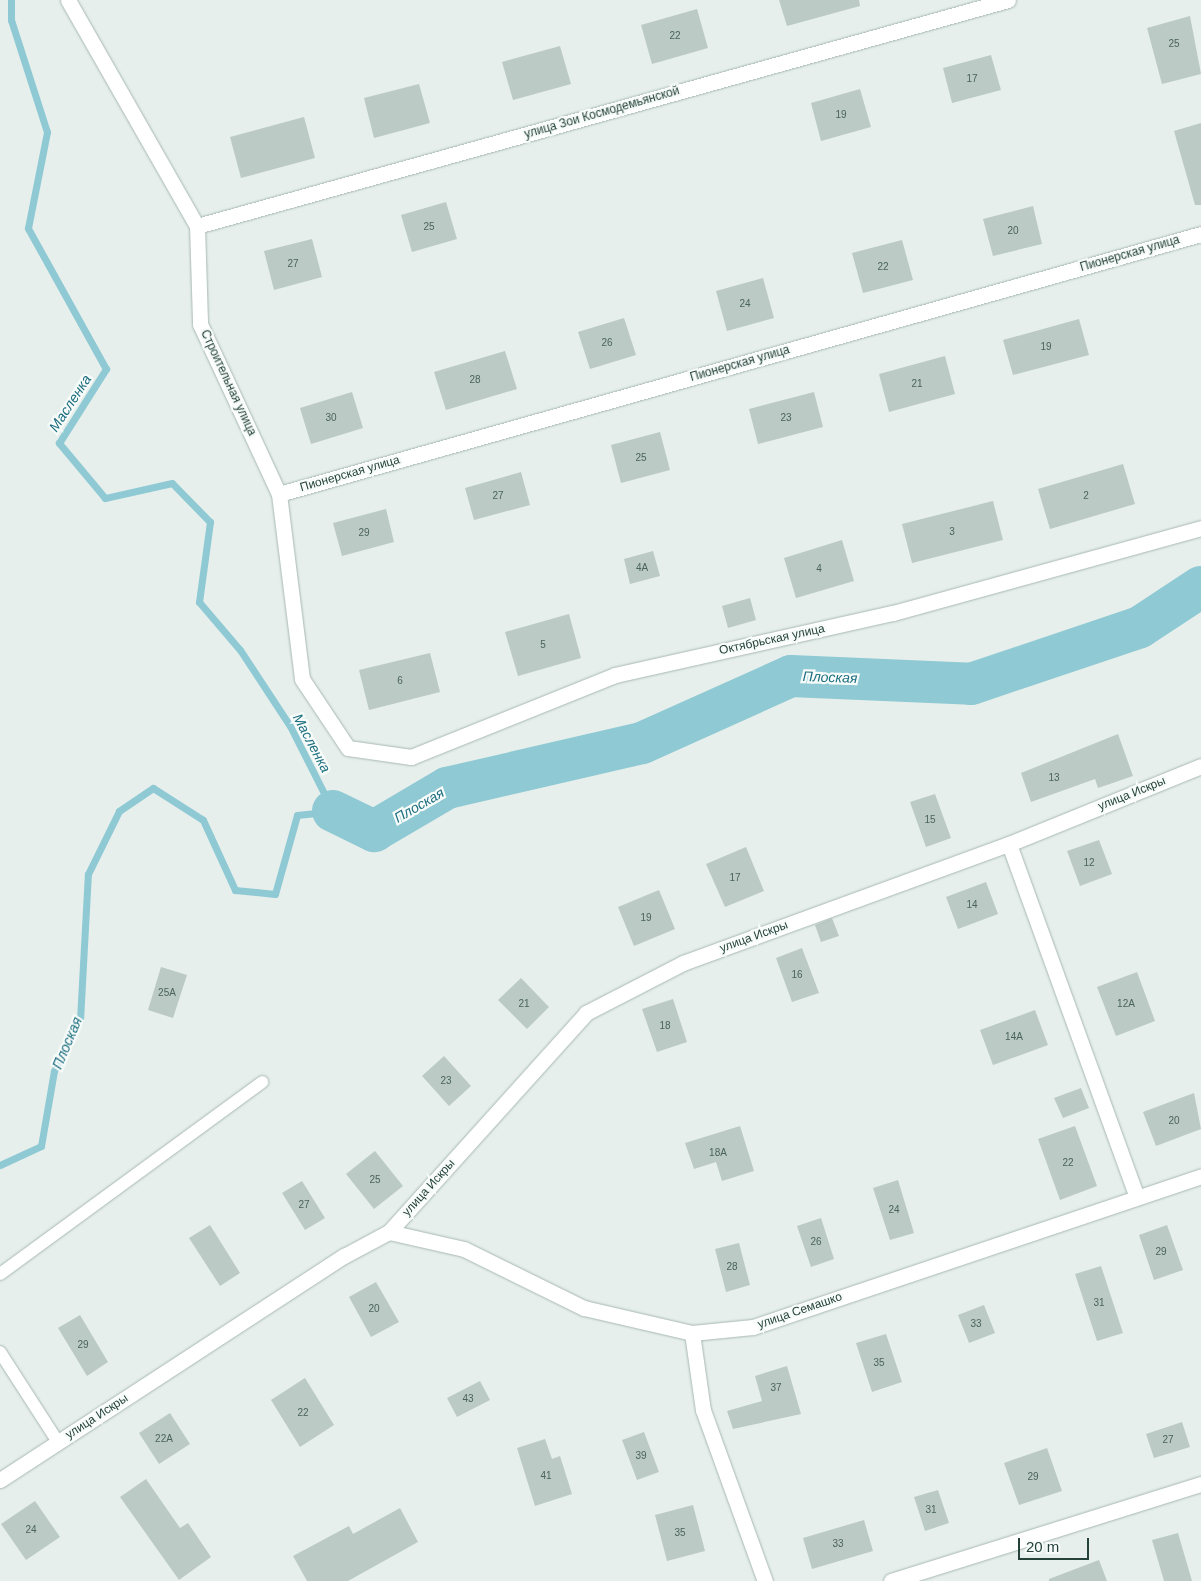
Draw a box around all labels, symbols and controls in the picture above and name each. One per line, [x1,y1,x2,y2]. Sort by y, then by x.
house number: 22 [669,30,681,42]
house number: 25 [1168,38,1180,50]
house number: 17 [966,73,978,85]
street label: улица Зои Космодемьянской [523,84,681,142]
house number: 19 [835,109,847,121]
house number: 25 [423,221,435,233]
house number: 20 [1007,225,1019,237]
street label: Пионерская улица [1079,233,1181,275]
house number: 27 [287,258,299,270]
house number: 22 [877,261,889,273]
house number: 24 [739,298,751,310]
street label: Строительная улица [197,328,259,438]
house number: 26 [601,337,613,349]
house number: 19 [1040,341,1052,353]
street label: Пионерская улица [689,343,791,385]
water label: Масленка [45,371,95,435]
house number: 28 [469,374,481,386]
house number: 21 [911,378,923,390]
house number: 30 [325,412,337,424]
house number: 23 [780,412,792,424]
house number: 25 [635,452,647,464]
street label: Пионерская улица [299,453,401,495]
house number: 27 [492,490,504,502]
house number: 2 [1083,490,1089,502]
house number: 3 [949,526,955,538]
house number: 29 [358,527,370,539]
house number: 4А [636,562,648,574]
house number: 4 [816,563,822,575]
street label: Октябрьская улица [718,622,826,658]
house number: 5 [540,639,546,651]
water label: Плоская [802,668,858,686]
house number: 6 [397,675,403,687]
water label: Масленка [289,711,335,775]
house number: 13 [1048,772,1060,784]
street label: улица Искры [1096,774,1168,814]
water label: Плоская [391,784,447,826]
house number: 15 [924,814,936,826]
house number: 12 [1083,857,1095,869]
house number: 17 [729,872,741,884]
house number: 14 [966,899,978,911]
house number: 19 [640,912,652,924]
street label: улица Искры [718,918,790,956]
house number: 16 [791,969,803,981]
house number: 25А [158,987,176,999]
house number: 21 [518,998,530,1010]
house number: 12А [1117,998,1135,1010]
water label: Плоская [49,1015,85,1071]
house number: 18 [659,1020,671,1032]
house number: 14А [1005,1031,1023,1043]
house number: 23 [440,1075,452,1087]
house number: 20 [1168,1115,1180,1127]
house number: 18А [709,1147,727,1159]
street label: улица Искры [400,1157,458,1219]
house number: 22 [1062,1157,1074,1169]
house number: 25 [369,1174,381,1186]
house number: 27 [298,1199,310,1211]
house number: 24 [888,1204,900,1216]
house number: 26 [810,1236,822,1248]
house number: 29 [1155,1246,1167,1258]
house number: 28 [726,1261,738,1273]
street label: улица Семашко [756,1290,844,1332]
house number: 31 [1093,1297,1105,1309]
house number: 20 [368,1303,380,1315]
house number: 33 [970,1318,982,1330]
house number: 29 [77,1339,89,1351]
house number: 35 [873,1357,885,1369]
house number: 37 [770,1382,782,1394]
street label: улица Искры [63,1391,131,1443]
house number: 43 [462,1393,474,1405]
house number: 22 [297,1407,309,1419]
house number: 22А [155,1433,173,1445]
house number: 27 [1162,1434,1174,1446]
house number: 39 [635,1450,647,1462]
house number: 41 [540,1470,552,1482]
house number: 29 [1027,1471,1039,1483]
house number: 31 [925,1504,937,1516]
house number: 24 [25,1524,37,1536]
house number: 35 [674,1527,686,1539]
scale bar [1021,1528,1092,1560]
house number: 33 [832,1538,844,1550]
text: 20 m [1026,1538,1059,1555]

